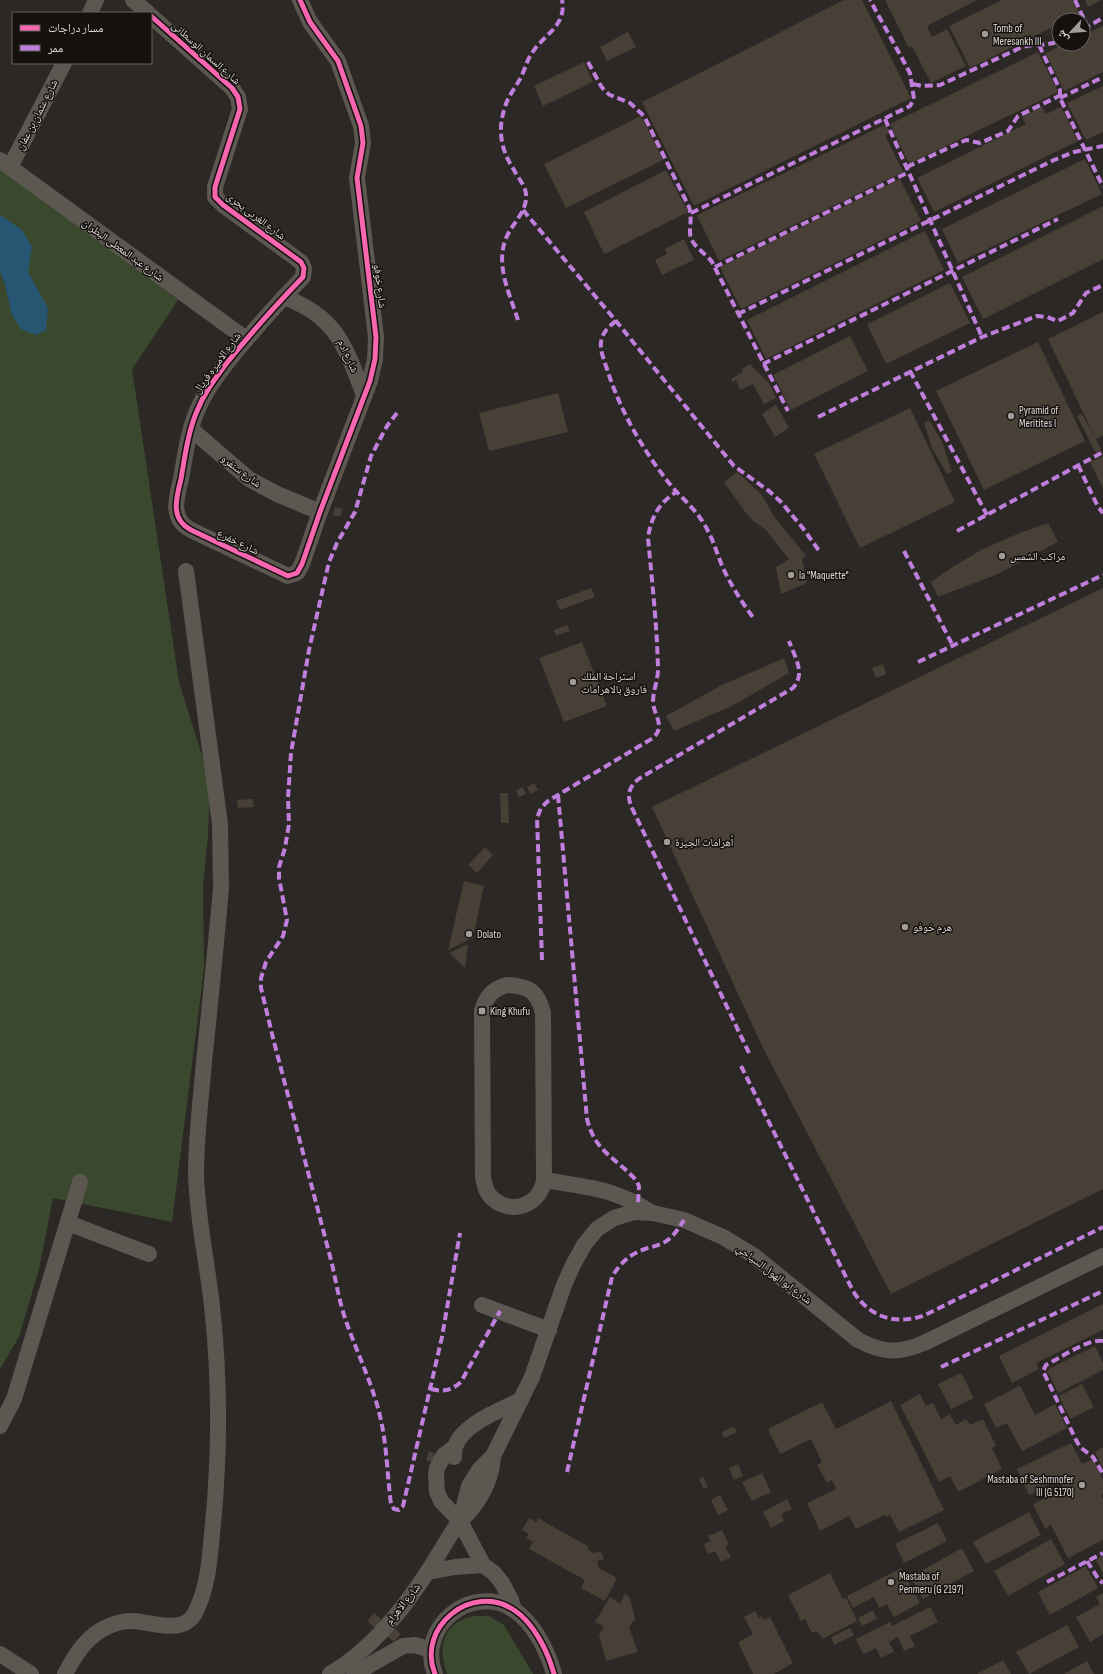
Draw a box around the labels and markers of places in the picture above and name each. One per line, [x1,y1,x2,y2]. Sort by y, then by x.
place label: Tomb of Meresankh III [993,22,1042,48]
marker: Tomb of Meresankh III [980,29,990,39]
place label: Pyramid of Meritites I [1019,404,1059,430]
marker: Pyramid of Meritites I [1006,411,1016,421]
place label: مراكب الشمس [1010,550,1065,563]
marker: مراكب الشمس [997,551,1007,561]
place label: la "Maquette" [799,569,849,582]
marker: la "Maquette" [786,570,796,580]
place label: استراحة الملك فاروق بالاهرامات [581,670,647,696]
marker: استراحة الملك فاروق بالاهرامات [568,677,578,687]
place label: أهرامات الجيزة [675,835,733,849]
marker: أهرامات الجيزة [662,837,672,847]
place label: هرم خوفو [913,921,952,934]
marker: هرم خوفو [900,922,910,932]
place label: Dolato [477,928,502,941]
marker: Dolato [464,929,474,939]
place label: King Khufu [490,1005,530,1018]
marker: King Khufu [477,1006,487,1016]
place label: Mastaba of Seshmnofer III (G 5170) [987,1473,1074,1499]
marker: Mastaba of Seshmnofer III (G 5170) [1077,1480,1087,1490]
place label: Mastaba of Penmeru (G 2197) [899,1570,964,1596]
marker: Mastaba of Penmeru (G 2197) [886,1577,896,1587]

